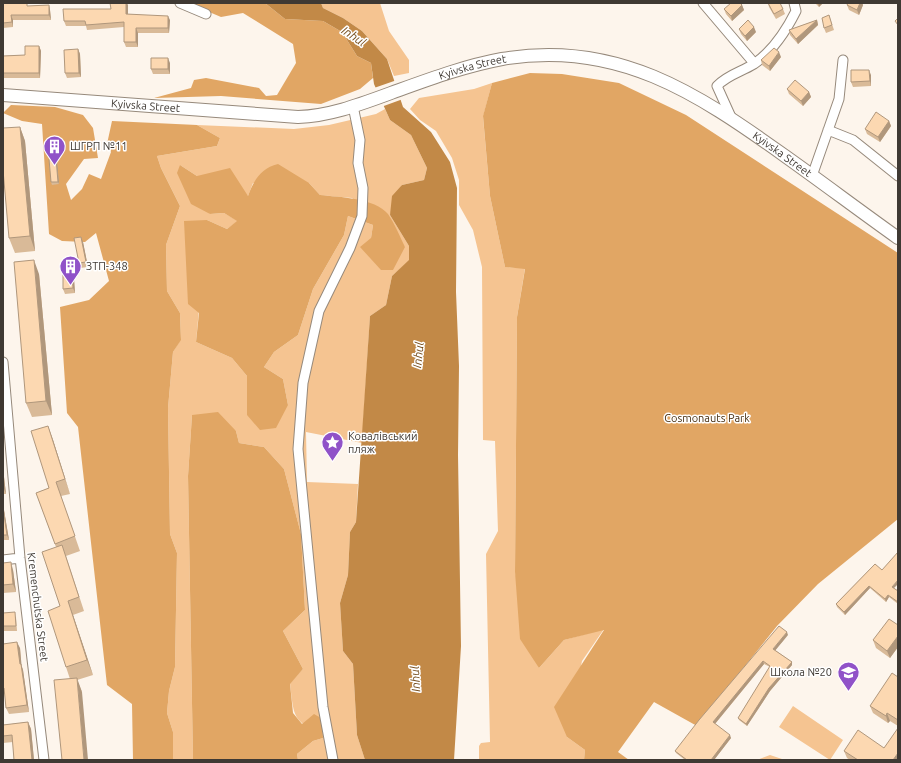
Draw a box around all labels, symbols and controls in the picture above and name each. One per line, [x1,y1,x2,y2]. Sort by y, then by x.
water label: Inhul [339,23,369,49]
street label: Kyivska Street [437,52,508,82]
street label: Kyivska Street [111,97,181,114]
street label: Kyivska Street [751,129,815,180]
building icon: ШГРП №11 [41,133,67,166]
place label: ШГРП №11 [70,140,127,152]
building icon: ЗТП-348 [57,253,83,286]
place label: ЗТП-348 [86,260,128,272]
water label: Inhul [410,341,426,369]
park label: Cosmonauts Park [664,412,750,424]
place icon: Ковалівський пляж [320,429,346,462]
place label: Ковалівський пляж [348,430,417,455]
street label: Kremenchutska Street [25,552,51,663]
school or university icon: Школа №20 [835,659,861,692]
water label: Inhul [408,665,422,692]
place label: Школа №20 [770,666,832,678]

